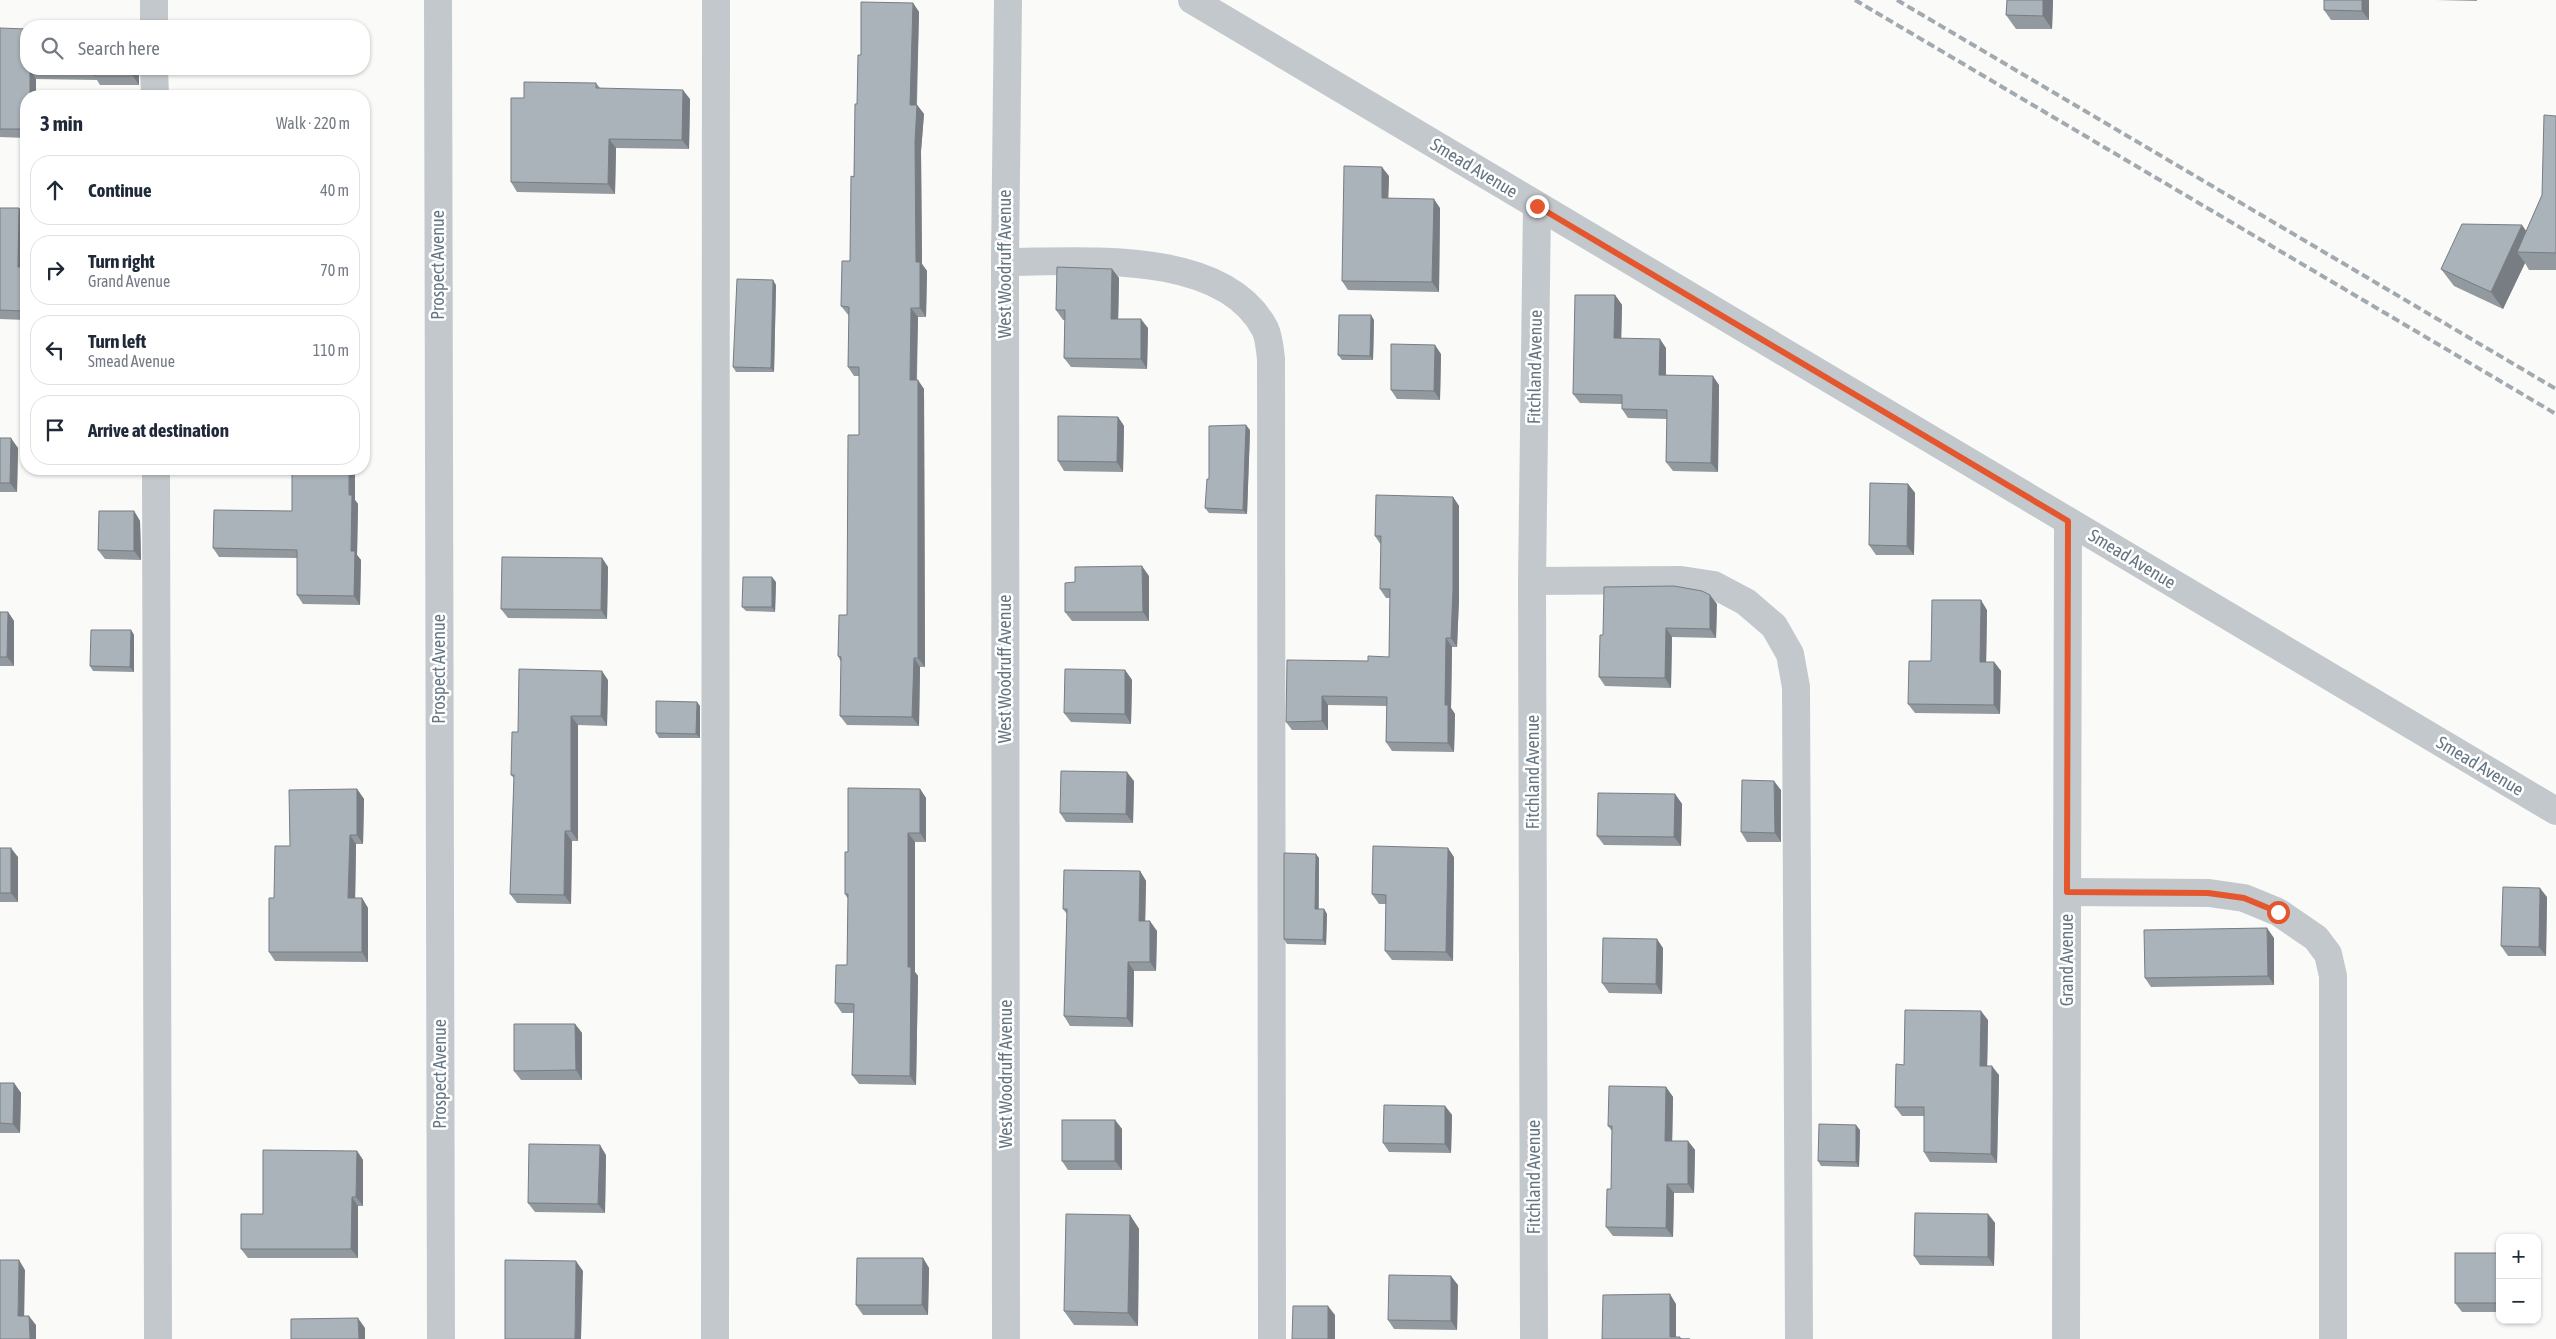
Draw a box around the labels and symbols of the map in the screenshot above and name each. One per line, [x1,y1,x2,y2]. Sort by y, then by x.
street label: Smead Avenue [1427,133,1522,202]
street label: West Woodruff Avenue [994,190,1015,338]
route end [1526,195,1549,218]
street label: Prospect Avenue [427,210,448,320]
street label: Fitchland Avenue [1523,310,1546,424]
street label: Smead Avenue [2085,524,2180,593]
street label: West Woodruff Avenue [994,595,1015,743]
street label: Prospect Avenue [428,614,449,724]
street label: Fitchland Avenue [1522,715,1543,829]
street label: Smead Avenue [2433,731,2528,800]
route start [2267,901,2290,924]
street label: Grand Avenue [2056,914,2077,1006]
street label: West Woodruff Avenue [995,1000,1016,1148]
street label: Prospect Avenue [429,1019,450,1129]
street label: Fitchland Avenue [1523,1120,1544,1234]

